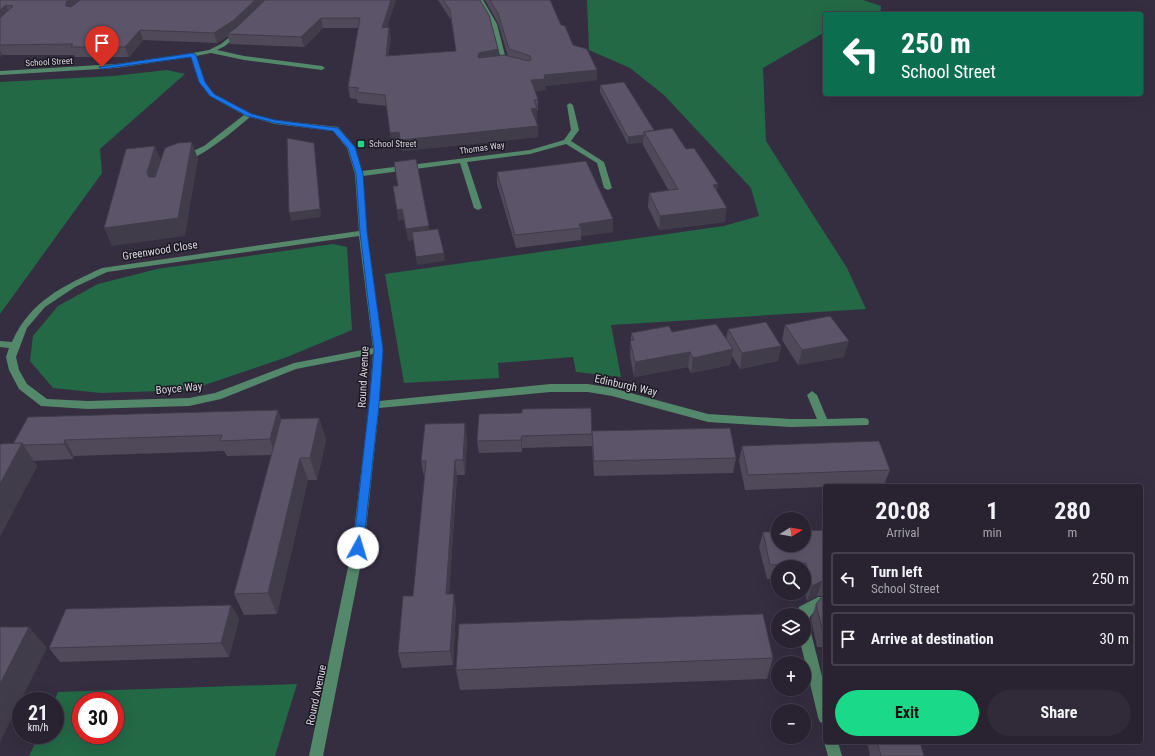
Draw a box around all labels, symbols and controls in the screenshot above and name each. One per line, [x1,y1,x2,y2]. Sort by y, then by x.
pin [85,26,119,67]
text: 250 m [901,27,971,60]
icon: left [835,28,887,80]
icon: arrive [91,32,113,54]
street label: School Street [25,56,73,68]
text: School Street [901,61,996,82]
marker: School Street [356,139,366,149]
place label: School Street [369,139,417,149]
street label: Thomas Way [459,140,505,156]
street label: Greenwood Close [122,238,199,263]
street label: Round Avenue [355,346,372,408]
street label: Edinburgh Way [593,372,659,399]
street label: Boyce Way [155,380,203,397]
text: 20:08 [875,497,930,525]
text: 1 [986,497,998,525]
text: 280 [1054,497,1091,525]
north arrow [771,512,811,552]
map controls [771,512,811,744]
text: Arrival [886,525,919,540]
text: min [983,525,1002,540]
text: m [1068,525,1077,540]
position arrow [337,527,379,569]
button: search [771,560,811,600]
text: Turn left [871,563,922,581]
icon: left [837,568,859,590]
text: 250 m [1092,570,1129,588]
text: School Street [871,581,940,596]
button: layers [771,608,811,648]
icon: arrive [837,628,859,650]
text: Arrive at destination [871,630,994,648]
text: 30 m [1099,630,1129,648]
button: + [771,656,811,696]
street label: Round Avenue [304,664,329,727]
button: Exit [835,690,979,736]
button: Share [987,690,1131,736]
speed limit sign: 30 [72,692,124,744]
text: 21 [28,701,48,725]
button: − [771,704,811,744]
text: km/h [28,722,48,733]

